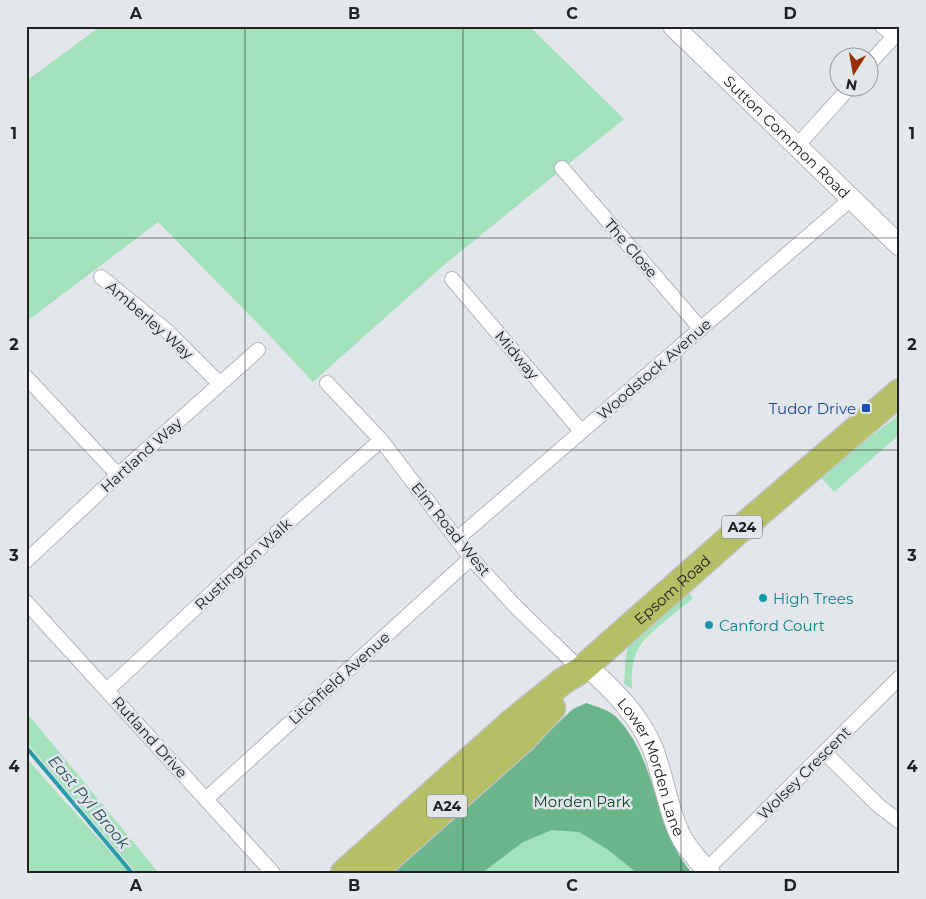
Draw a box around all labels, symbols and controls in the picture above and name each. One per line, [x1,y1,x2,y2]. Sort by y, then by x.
text: A [129,4,143,23]
text: B [348,4,360,23]
text: C [566,4,578,23]
text: D [783,4,797,23]
north arrow [828,48,878,98]
street label: Sutton Common Road [720,71,854,202]
text: N [844,75,859,95]
text: 1 [11,124,17,143]
text: 1 [909,124,915,143]
street label: The Close [600,215,662,281]
street label: Amberley Way [102,277,198,364]
street label: Woodstock Avenue [593,314,715,424]
street label: Midway [491,327,544,384]
text: 2 [9,335,19,354]
text: 2 [907,335,917,354]
place label: Tudor Drive [769,399,856,418]
marker: Tudor Drive [860,402,872,414]
street label: Hartland Way [96,413,186,497]
street label: Elm Road West [407,478,495,580]
street label: Rustington Walk [191,514,295,614]
road number: A24 [722,516,762,538]
text: 3 [8,546,19,565]
text: 3 [906,546,917,565]
street label: Epsom Road [630,550,714,628]
place label: High Trees [773,589,853,608]
marker: High Trees [757,592,769,604]
place label: Canford Court [719,616,825,635]
marker: Canford Court [703,619,715,631]
street label: Litchfield Avenue [284,627,394,729]
street label: Rutland Drive [108,692,192,782]
street label: Lower Morden Lane [614,693,689,839]
street label: Wolsey Crescent [753,722,855,824]
water label: East Pyl Brook [44,751,135,854]
text: 4 [8,757,20,776]
text: 4 [906,757,918,776]
park label: Morden Park [533,792,631,811]
road number: A24 [427,794,467,818]
text: A [129,876,143,895]
text: B [348,876,360,895]
text: C [566,876,578,895]
text: D [783,876,797,895]

